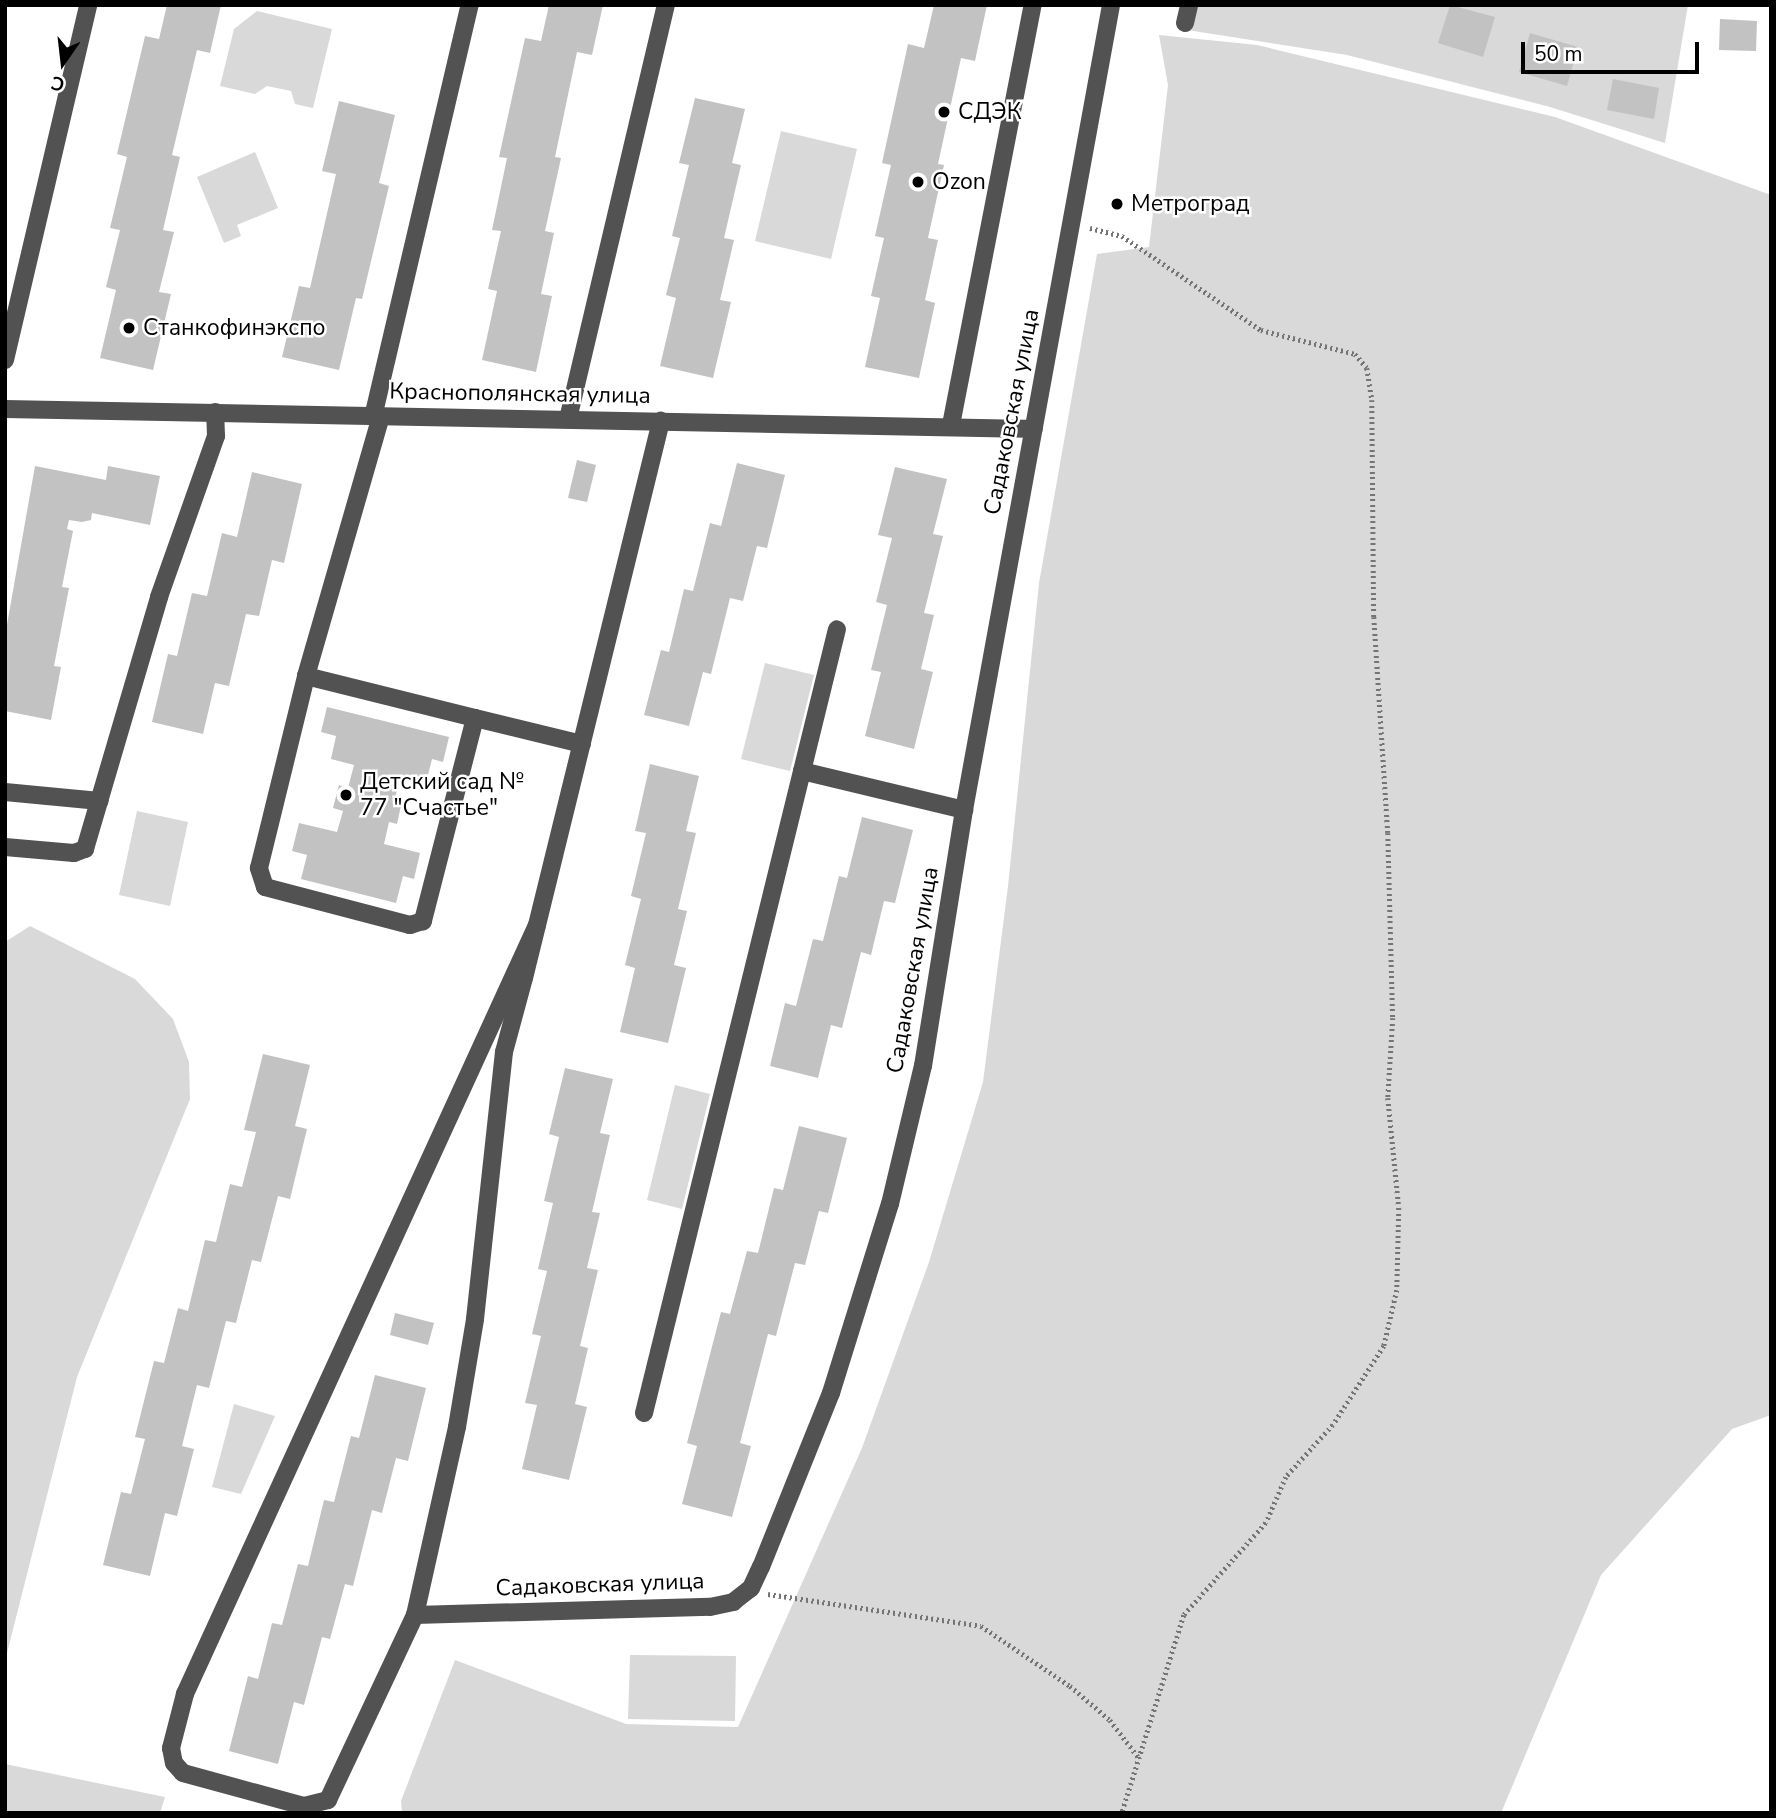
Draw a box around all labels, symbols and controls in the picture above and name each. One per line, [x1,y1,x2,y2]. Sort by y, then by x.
north arrow [28,28,98,98]
scale bar [1524,28,1702,72]
text: 50 m [1534,40,1583,68]
text: С [49,69,67,98]
place label: СДЭК [958,98,1022,126]
marker: СДЭК [936,104,952,120]
place label: Ozon [932,168,986,196]
marker: Ozon [910,174,926,190]
place label: Метроград [1131,190,1250,218]
marker: Метроград [1109,196,1125,212]
street label: Садаковская улица [978,307,1046,517]
place label: Станкофинэкспо [143,314,326,342]
marker: Станкофинэкспо [121,320,137,336]
street label: Краснополянская улица [389,378,651,410]
place label: Детский сад № 77 "Счастье" [360,768,524,822]
marker: Детский сад № 77 "Счастье" [338,787,354,803]
street label: Садаковская улица [881,865,945,1075]
street label: Садаковская улица [495,1568,705,1602]

